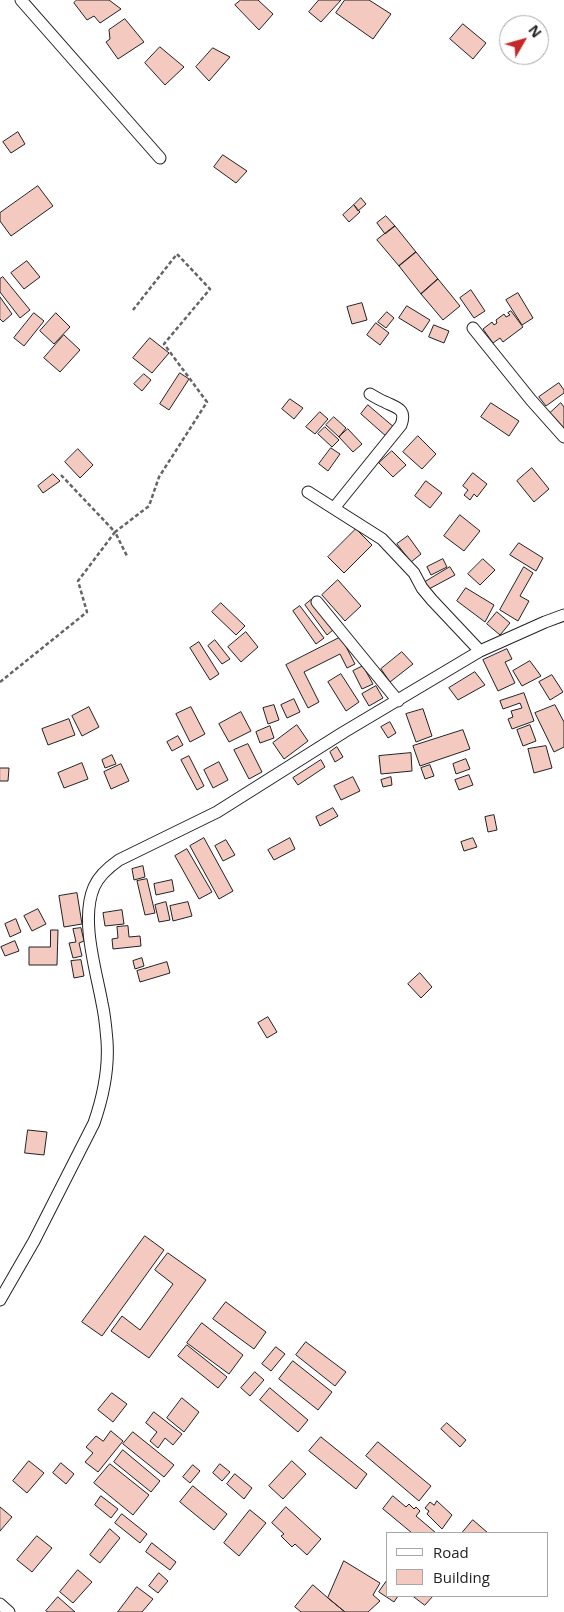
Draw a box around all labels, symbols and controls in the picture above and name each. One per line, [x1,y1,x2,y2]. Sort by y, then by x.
north arrow [499,15,549,65]
text: N [524,21,546,41]
legend [386,1532,549,1597]
text: Road [433,1542,469,1562]
text: Building [433,1567,490,1587]

